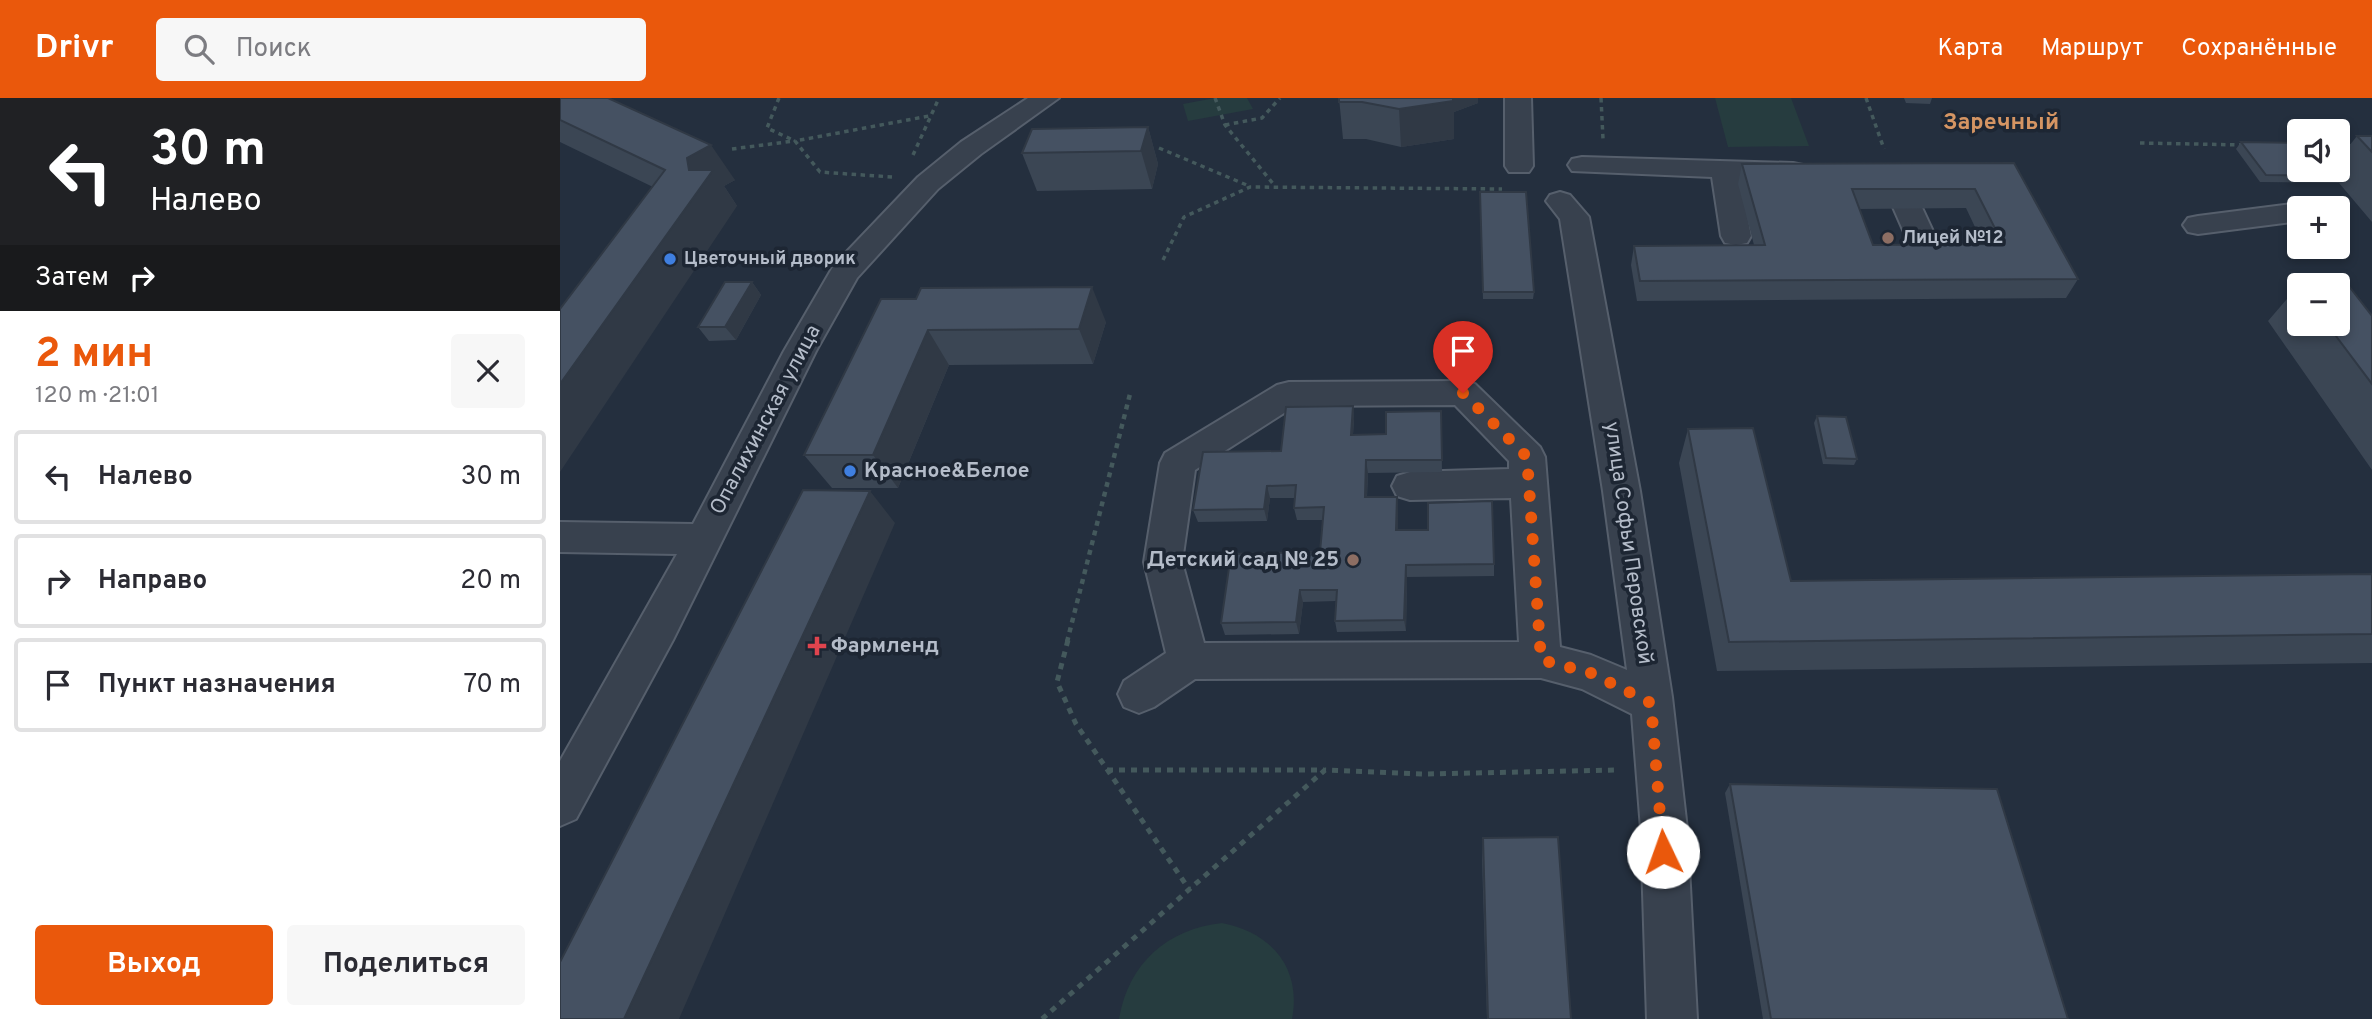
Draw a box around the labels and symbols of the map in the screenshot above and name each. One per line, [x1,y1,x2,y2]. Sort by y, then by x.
district label: Заречный [1943,109,2059,138]
place label: Лицей №12 [1902,227,2004,250]
marker: Лицей №12 [1880,230,1896,246]
place label: Цветочный дворик [684,248,856,271]
marker: Цветочный дворик [662,251,678,267]
street label: Опалихинская улица [705,320,827,520]
pin [1433,321,1493,393]
street label: улица Софьи Перовской [1598,420,1658,666]
place label: Красное&Белое [864,458,1030,485]
marker: Красное&Белое [842,463,858,479]
place label: Детский сад № 25 [1147,547,1339,574]
marker: Детский сад № 25 [1345,552,1361,568]
place label: Фармленд [831,633,939,660]
marker: Фармленд [809,638,825,654]
position arrow [1626,815,1700,889]

